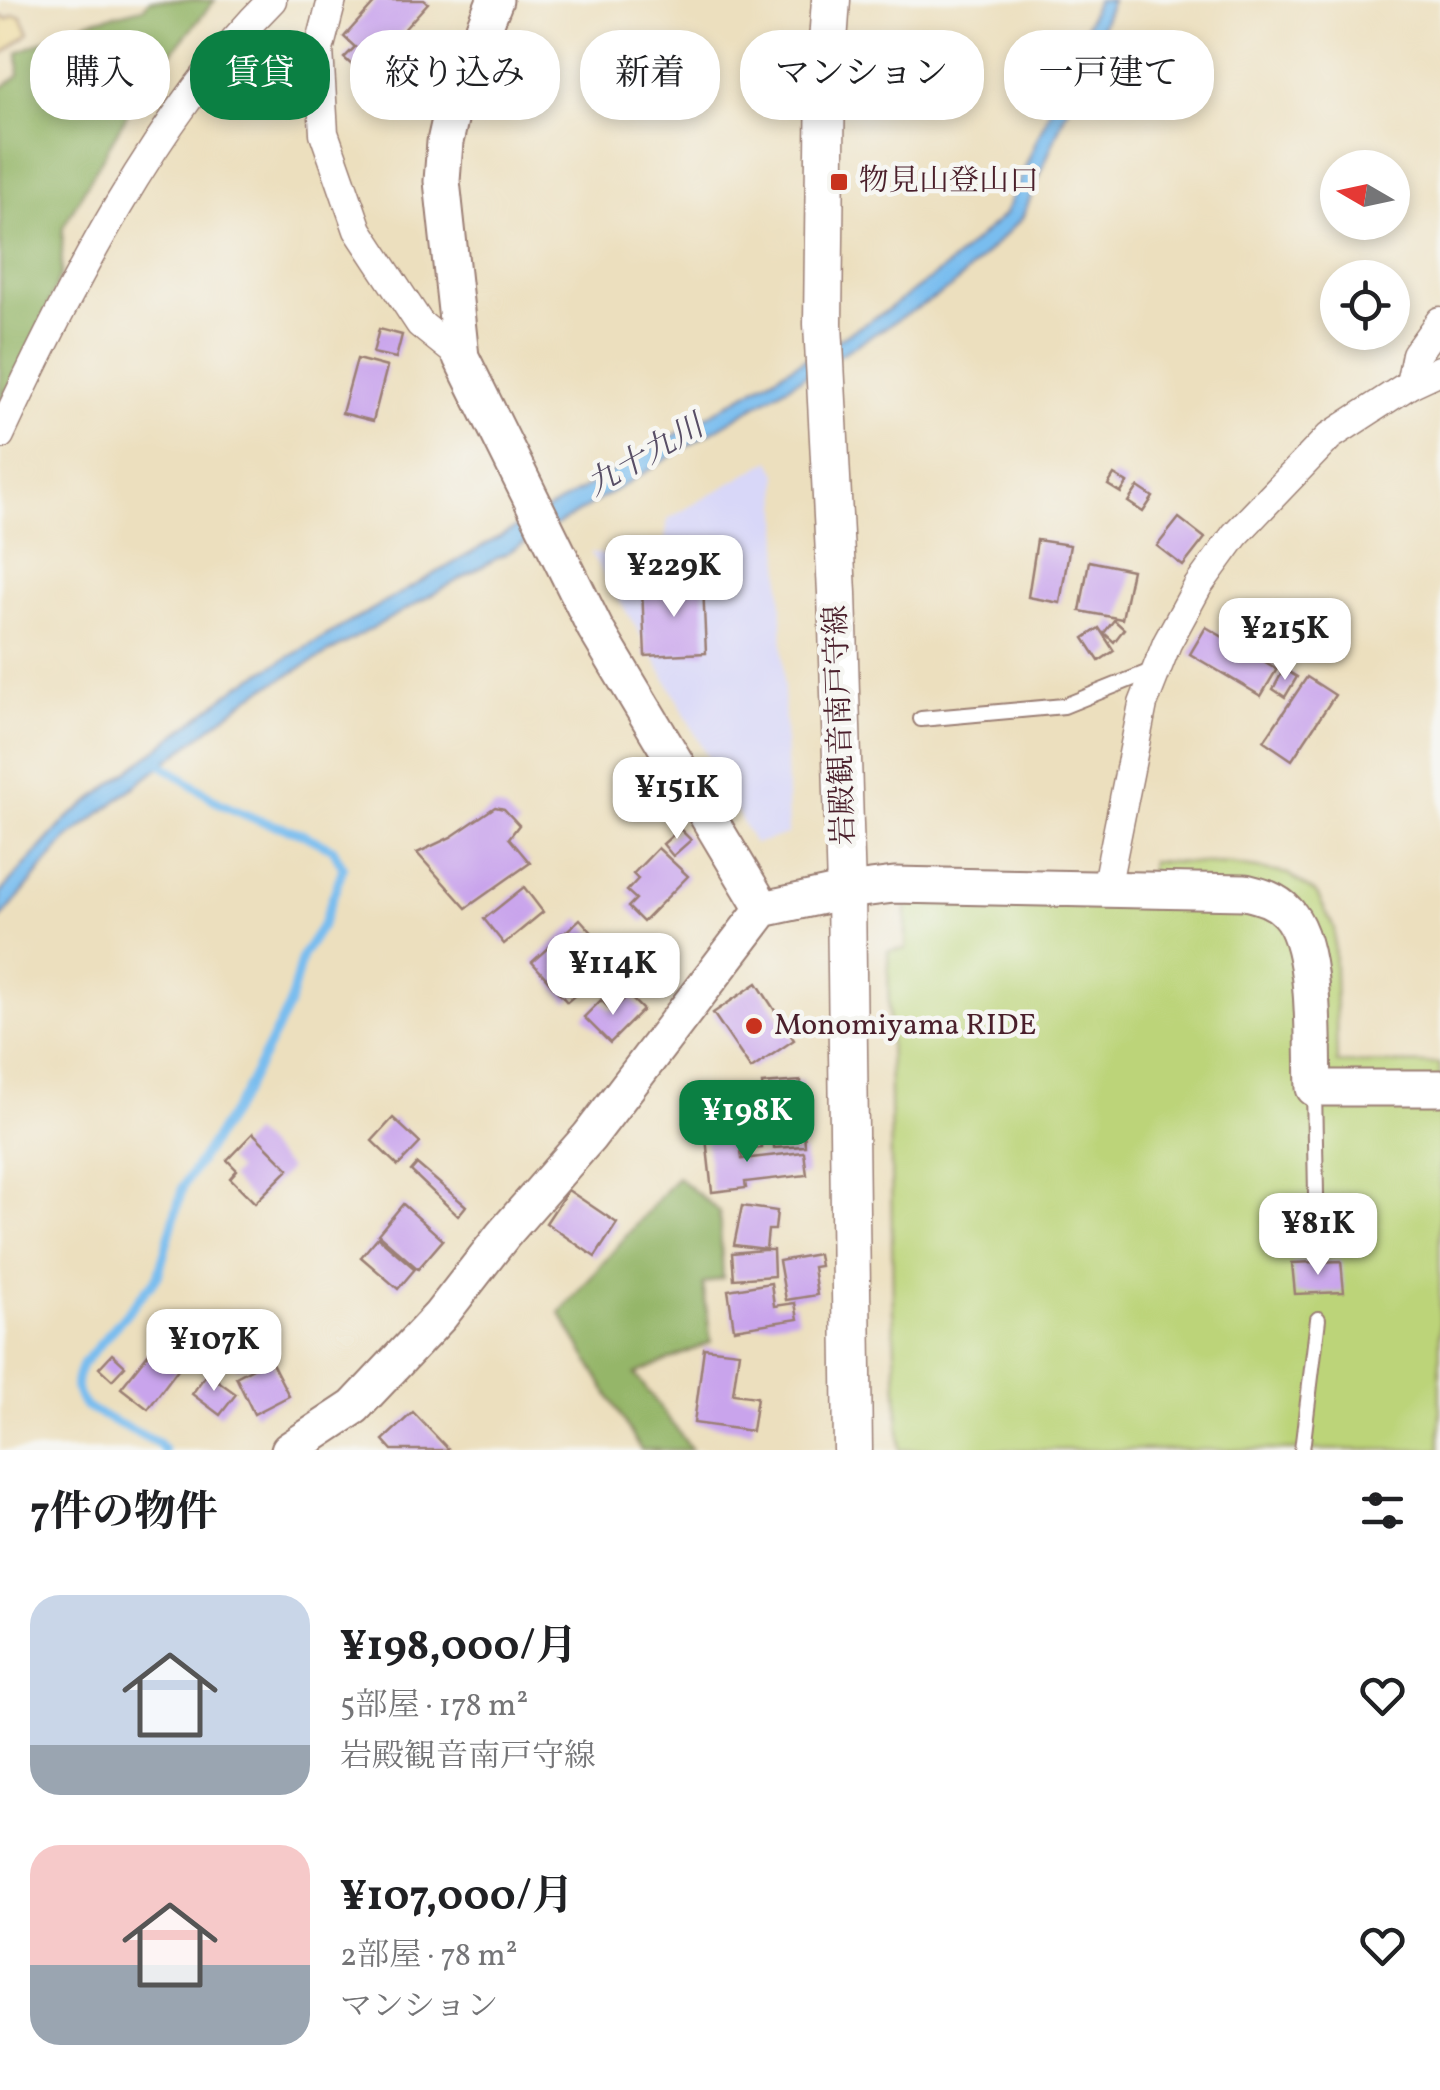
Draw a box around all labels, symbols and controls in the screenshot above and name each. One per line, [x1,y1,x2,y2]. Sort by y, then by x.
chip: 購入 [30,30,170,120]
chip: 賃貸 [190,30,330,120]
chip: 絞り込み [350,30,560,120]
chip: 新着 [580,30,720,120]
chip: マンション [740,30,984,120]
chip: 一戸建て [1004,30,1214,120]
north arrow [1320,150,1410,240]
map controls [1320,150,1410,350]
place label: 物見山登山口 [859,161,1039,203]
marker: 物見山登山口 [828,171,850,193]
button: locate [1320,260,1410,350]
water label: 九十九川 [580,404,715,508]
pin: ¥229K [604,535,744,620]
text: ¥229K [627,545,721,589]
pin: ¥215K [1215,598,1355,683]
street label: 岩殿観音南戸守線 [816,604,866,846]
text: ¥215K [1241,608,1329,652]
pin: ¥151K [607,757,747,842]
text: ¥151K [635,767,719,811]
pin: ¥114K [543,933,683,1018]
text: ¥114K [569,943,657,987]
place label: Monomiyama RIDE [774,1005,1036,1047]
marker: Monomiyama RIDE [743,1015,765,1037]
pin: ¥198K [677,1080,817,1165]
text: ¥198K [701,1090,793,1134]
pin: ¥81K [1259,1193,1377,1278]
text: ¥81K [1281,1203,1355,1247]
pin: ¥107K [144,1309,284,1394]
text: ¥107K [168,1319,260,1363]
icon: filters [1355,1483,1410,1538]
text: 7件の物件 [30,1485,218,1544]
text: ¥198,000/月 [340,1619,578,1678]
icon: home [110,1635,230,1755]
icon: heart [1355,1668,1410,1723]
text: 5部屋 · 178 m² [340,1685,528,1729]
text: 岩殿観音南戸守線 [340,1736,596,1780]
text: ¥107,000/月 [340,1869,574,1928]
icon: home [110,1885,230,2005]
icon: heart [1355,1918,1410,1973]
text: 2部屋 · 78 m² [340,1935,518,1979]
text: マンション [340,1986,499,2030]

